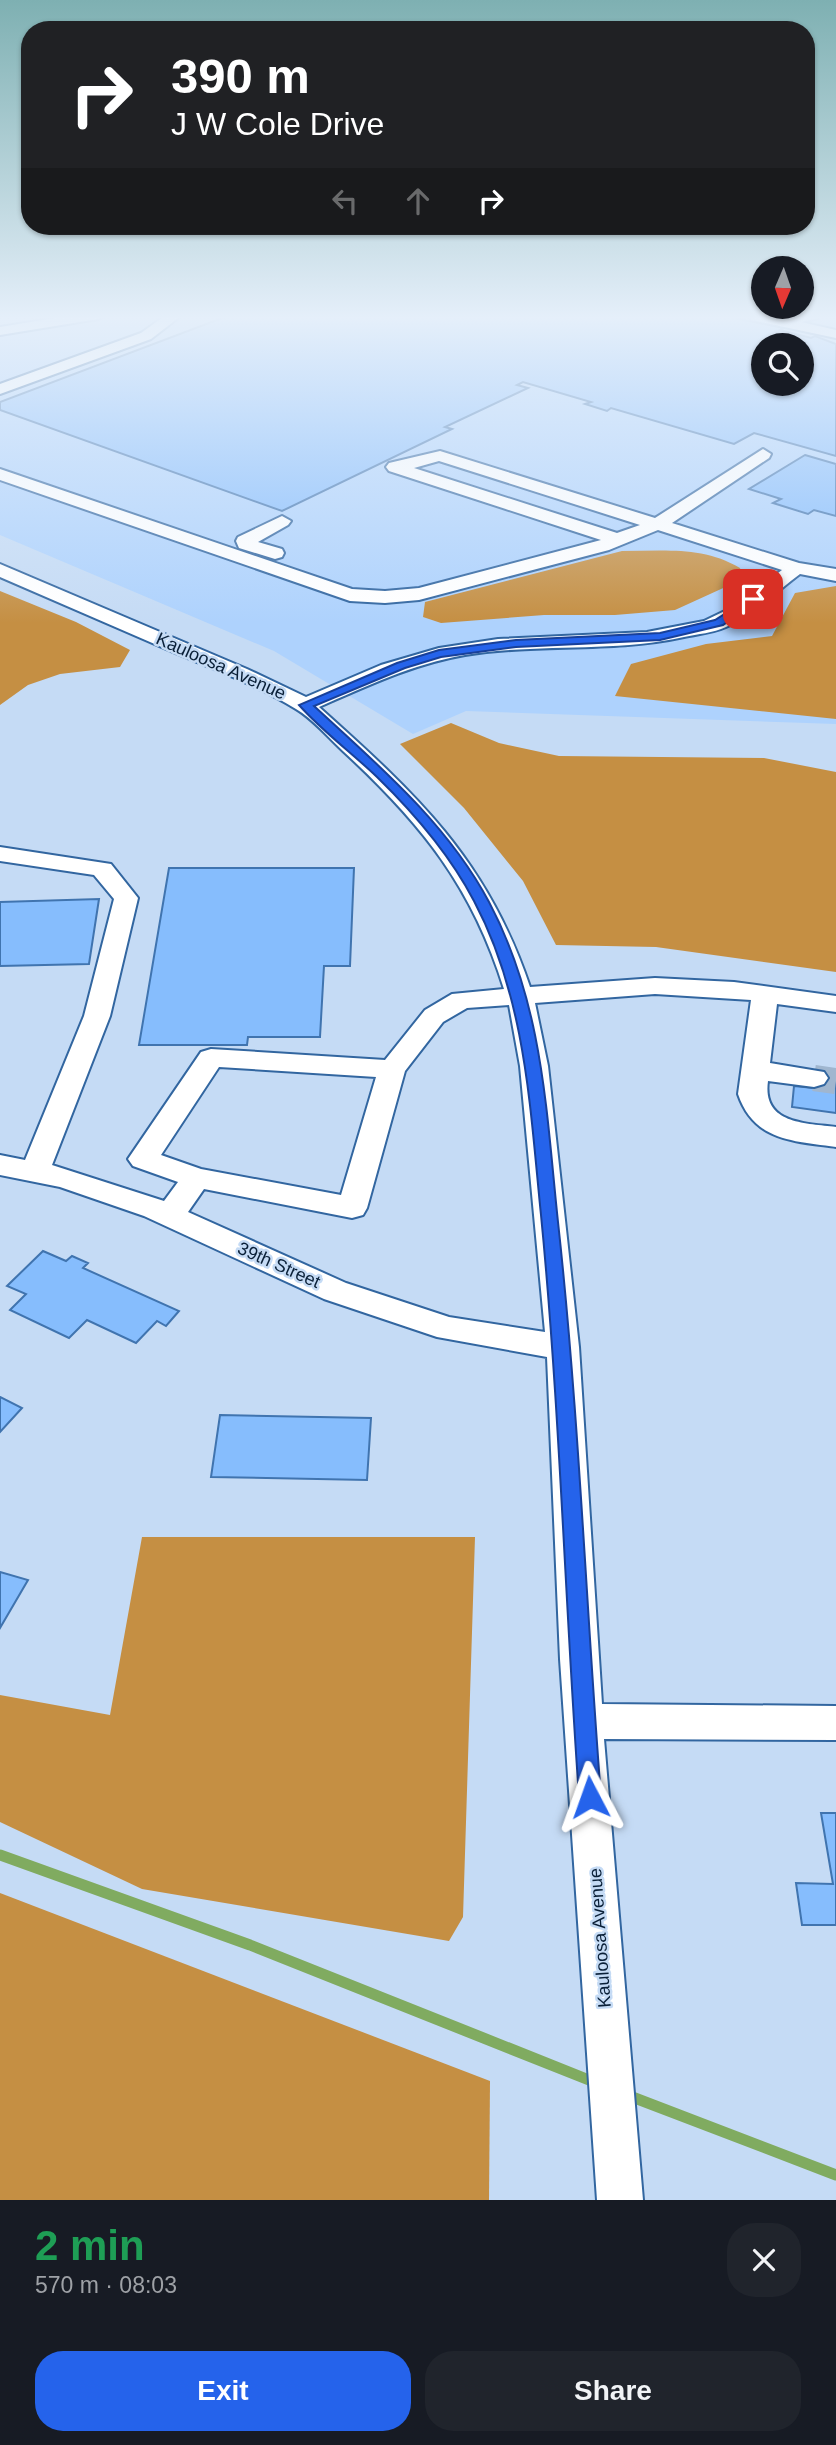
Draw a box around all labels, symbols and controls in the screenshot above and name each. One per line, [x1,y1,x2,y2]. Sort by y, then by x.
icon: right [56,49,147,140]
text: 390 m [171,49,310,103]
text: J W Cole Drive [171,106,384,142]
icon: left [326,182,364,220]
icon: ahead [399,182,437,220]
icon: right [472,182,510,220]
north arrow [751,256,814,318]
map controls [751,256,814,396]
button: search [751,333,814,396]
pin [723,569,783,629]
icon: arrive [734,580,772,618]
street label: Kauloosa Avenue [153,628,289,704]
street label: 39th Street [235,1238,323,1292]
position arrow [553,1760,627,1834]
street label: Kauloosa Avenue [585,1868,615,2008]
text: 2 min [35,2222,145,2269]
button: close [727,2223,801,2297]
text: 570 m · 08:03 [35,2272,177,2298]
button: Exit [35,2351,411,2431]
button: Share [425,2351,801,2431]

